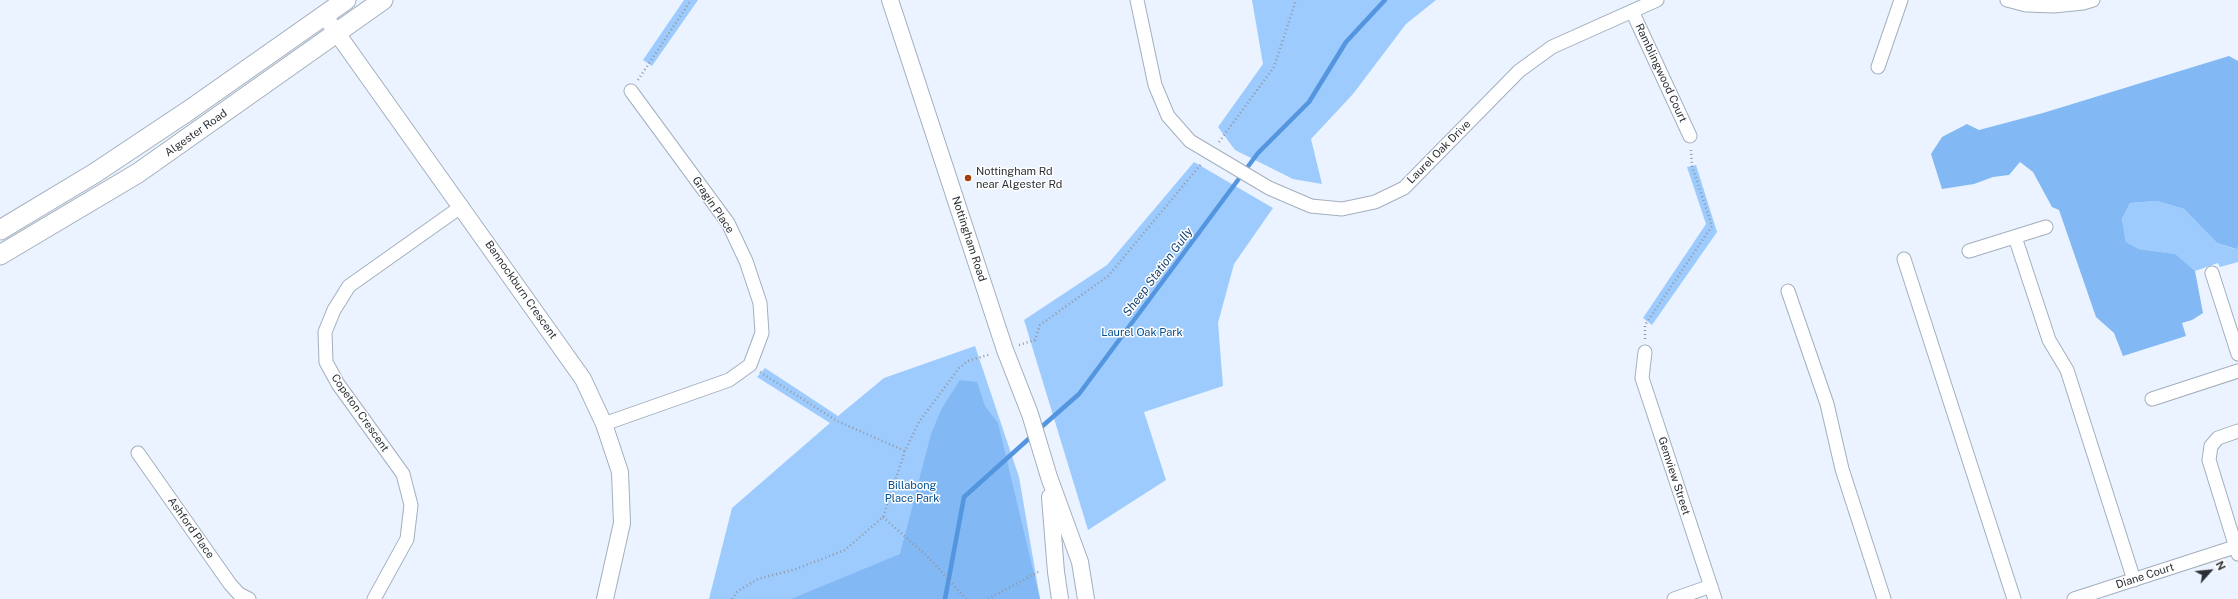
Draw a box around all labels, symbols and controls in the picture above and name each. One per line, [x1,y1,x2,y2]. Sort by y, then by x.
street label: Ramblingwood Court [1632,21,1690,125]
street label: Algester Road [162,107,230,159]
street label: Laurel Oak Drive [1405,118,1473,186]
place label: Nottingham Rd near Algester Rd [976,165,1062,191]
marker: Nottingham Rd near Algester Rd [963,173,973,183]
street label: Gragin Place [689,174,737,236]
street label: Nottingham Road [949,195,989,283]
water label: Sheep Station Gully [1120,225,1196,319]
street label: Bannockburn Crescent [482,238,560,342]
park label: Laurel Oak Park [1101,326,1183,340]
street label: Copeton Crescent [328,372,392,454]
street label: Gemview Street [1655,435,1693,517]
park label: Billabong Place Park [885,479,939,505]
street label: Ashford Place [165,495,217,561]
north arrow [2190,551,2230,591]
text: N [2213,559,2228,572]
street label: Diane Court [2114,560,2176,592]

